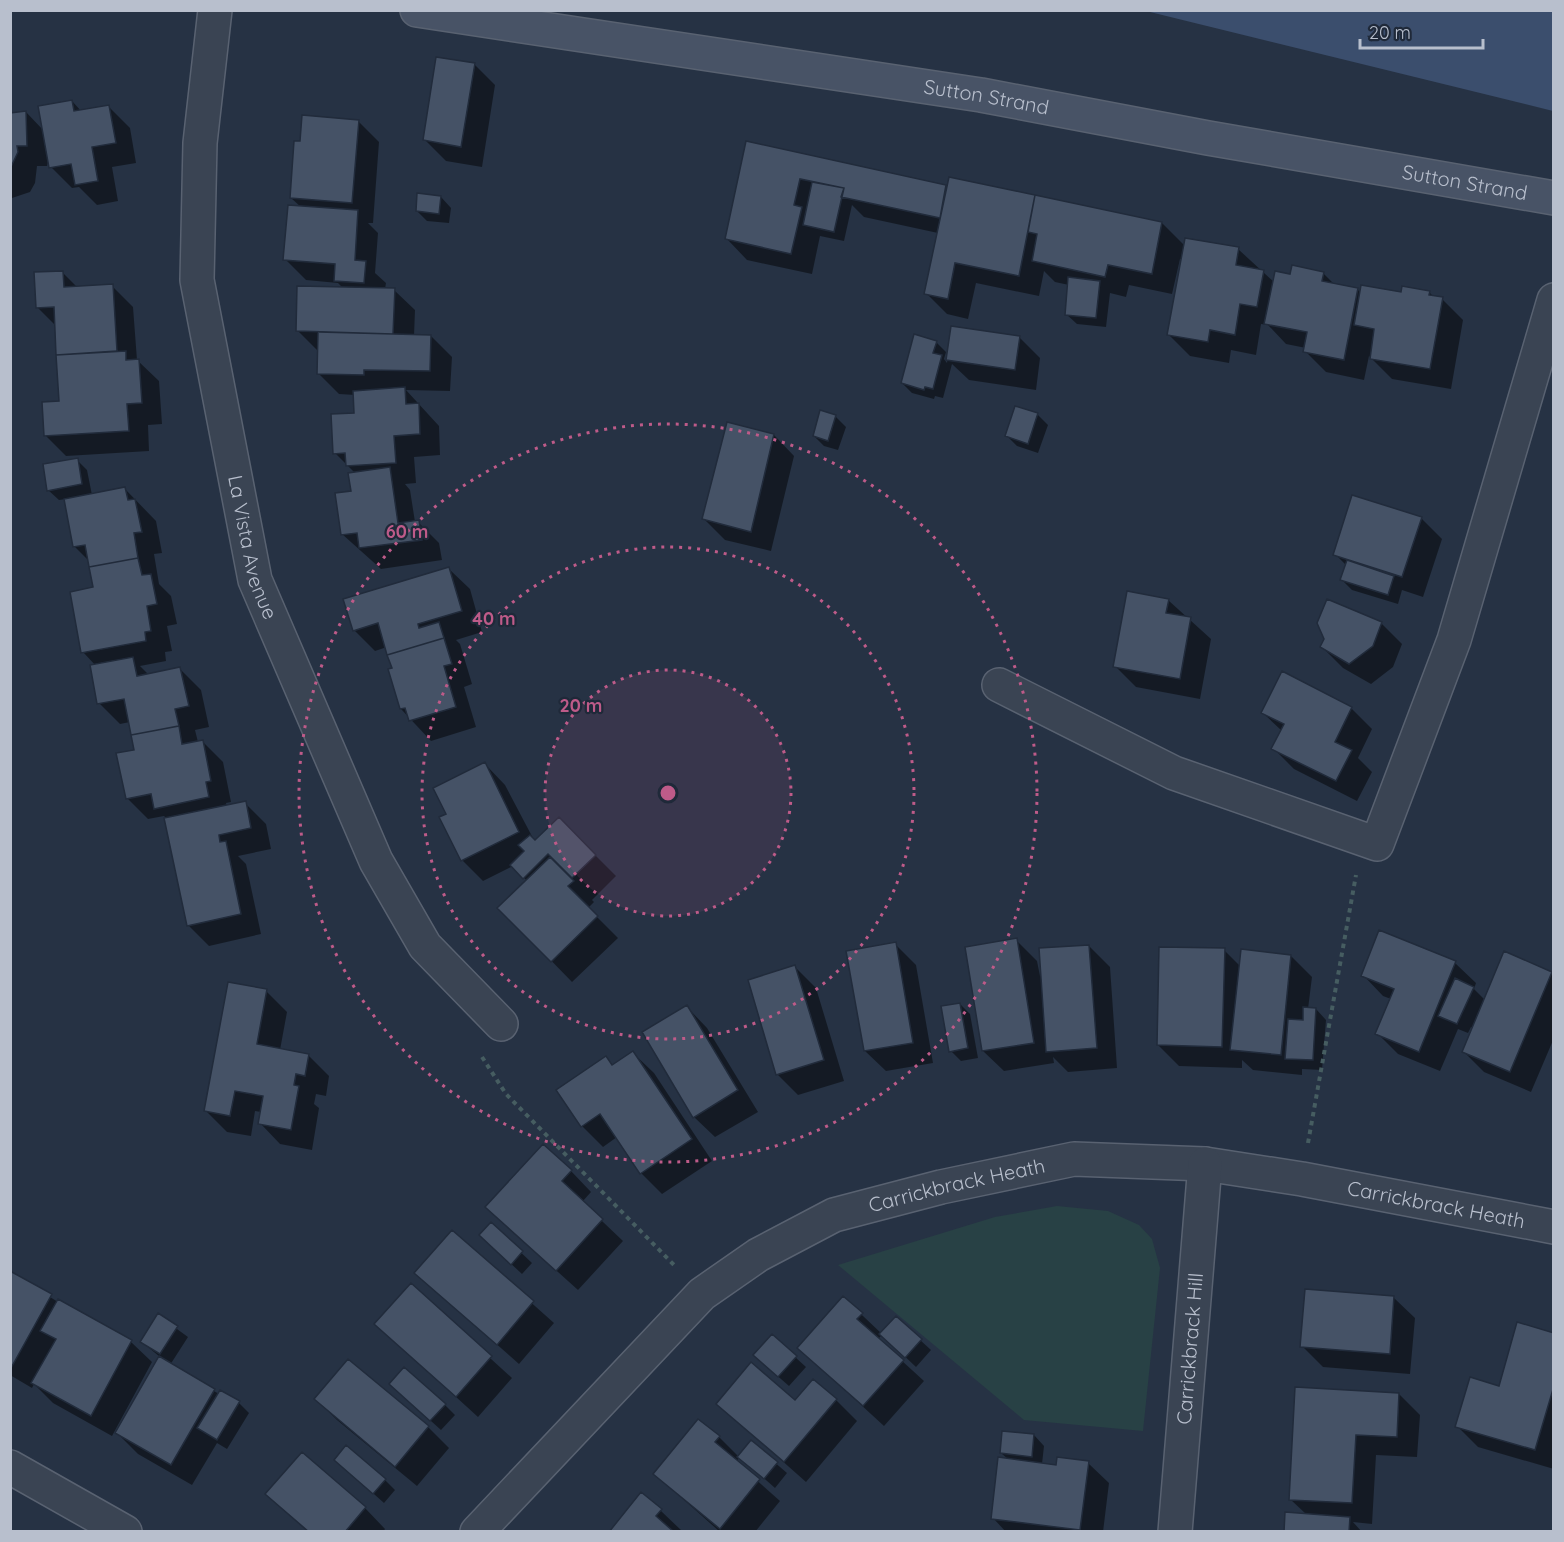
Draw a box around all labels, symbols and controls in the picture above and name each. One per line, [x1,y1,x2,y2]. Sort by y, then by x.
scale bar [1360,12,1483,50]
text: 20 m [1369,21,1411,44]
street label: Sutton Strand [922,74,1051,120]
street label: Sutton Strand [1400,159,1529,205]
street label: La Vista Avenue [223,473,283,623]
text: 60 m [386,520,428,543]
text: 40 m [472,607,516,630]
text: 20 m [560,694,602,717]
centre of rings [658,783,678,803]
street label: Carrickbrack Heath [866,1152,1047,1217]
street label: Carrickbrack Heath [1345,1175,1527,1233]
street label: Carrickbrack Hill [1171,1272,1208,1425]

